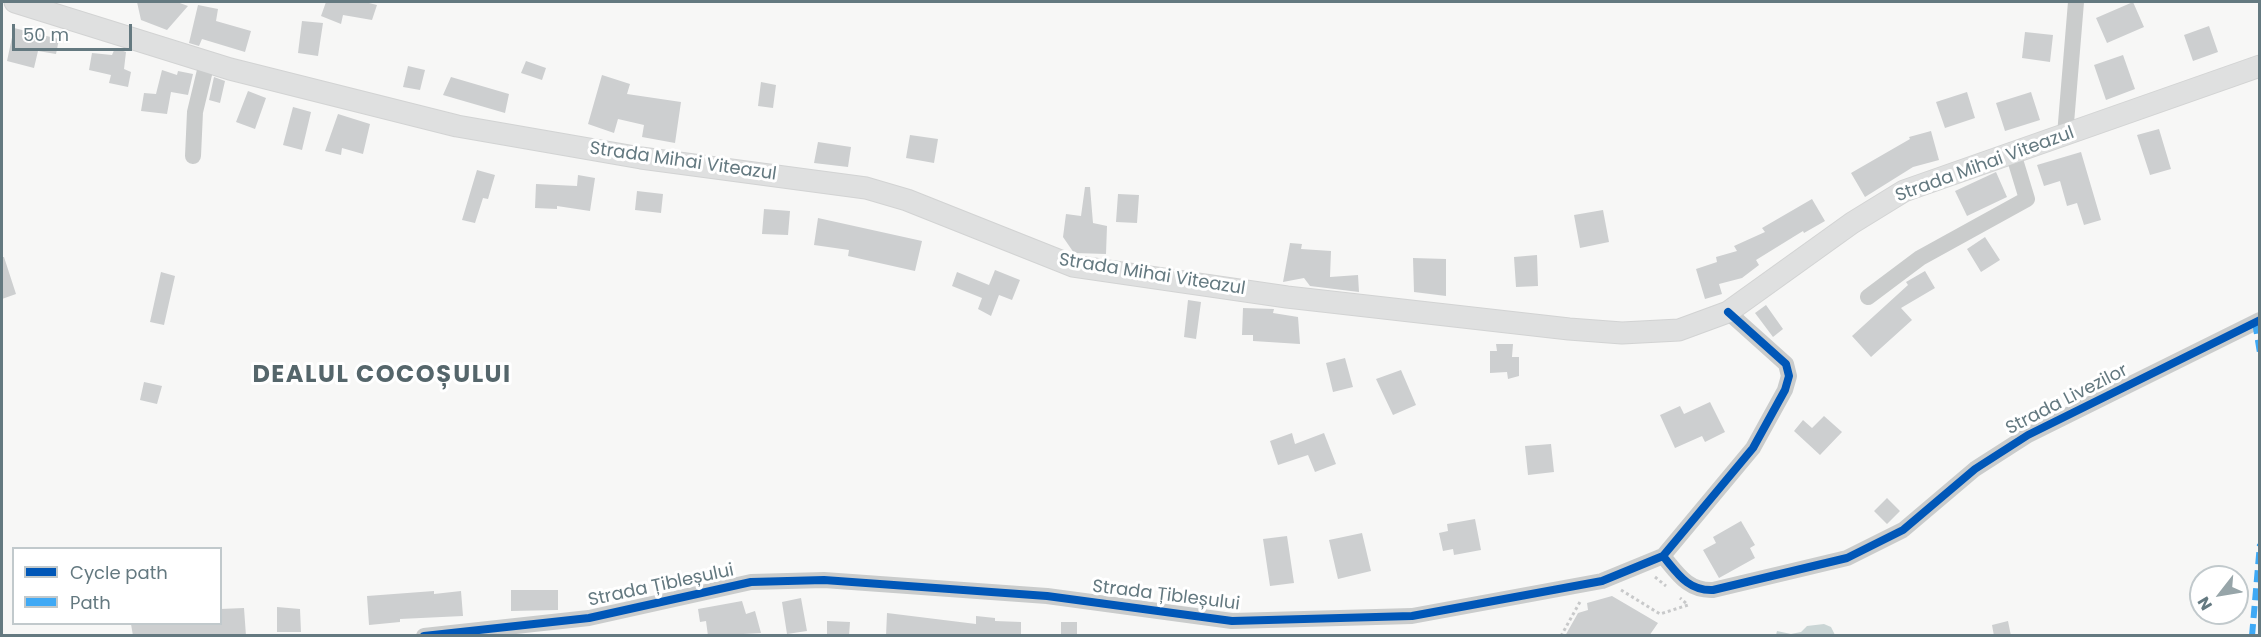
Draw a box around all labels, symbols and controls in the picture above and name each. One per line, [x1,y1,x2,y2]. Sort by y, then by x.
scale bar [15,12,135,50]
text: 50 m [23,22,69,47]
street label: Strada Mihai Viteazul [1893,123,2077,207]
street label: Strada Mihai Viteazul [588,138,778,186]
street label: Strada Mihai Viteazul [1057,250,1247,300]
street label: Strada Livezilor [2002,360,2132,440]
district label: DEALUL COCOȘULUI [252,362,512,390]
legend [12,547,222,625]
text: Cycle path [70,560,168,585]
street label: Strada Țibleșului [586,560,736,612]
north arrow [2189,565,2249,625]
street label: Strada Țibleșului [1091,576,1241,616]
text: Path [70,590,111,615]
text: N [2192,592,2218,615]

